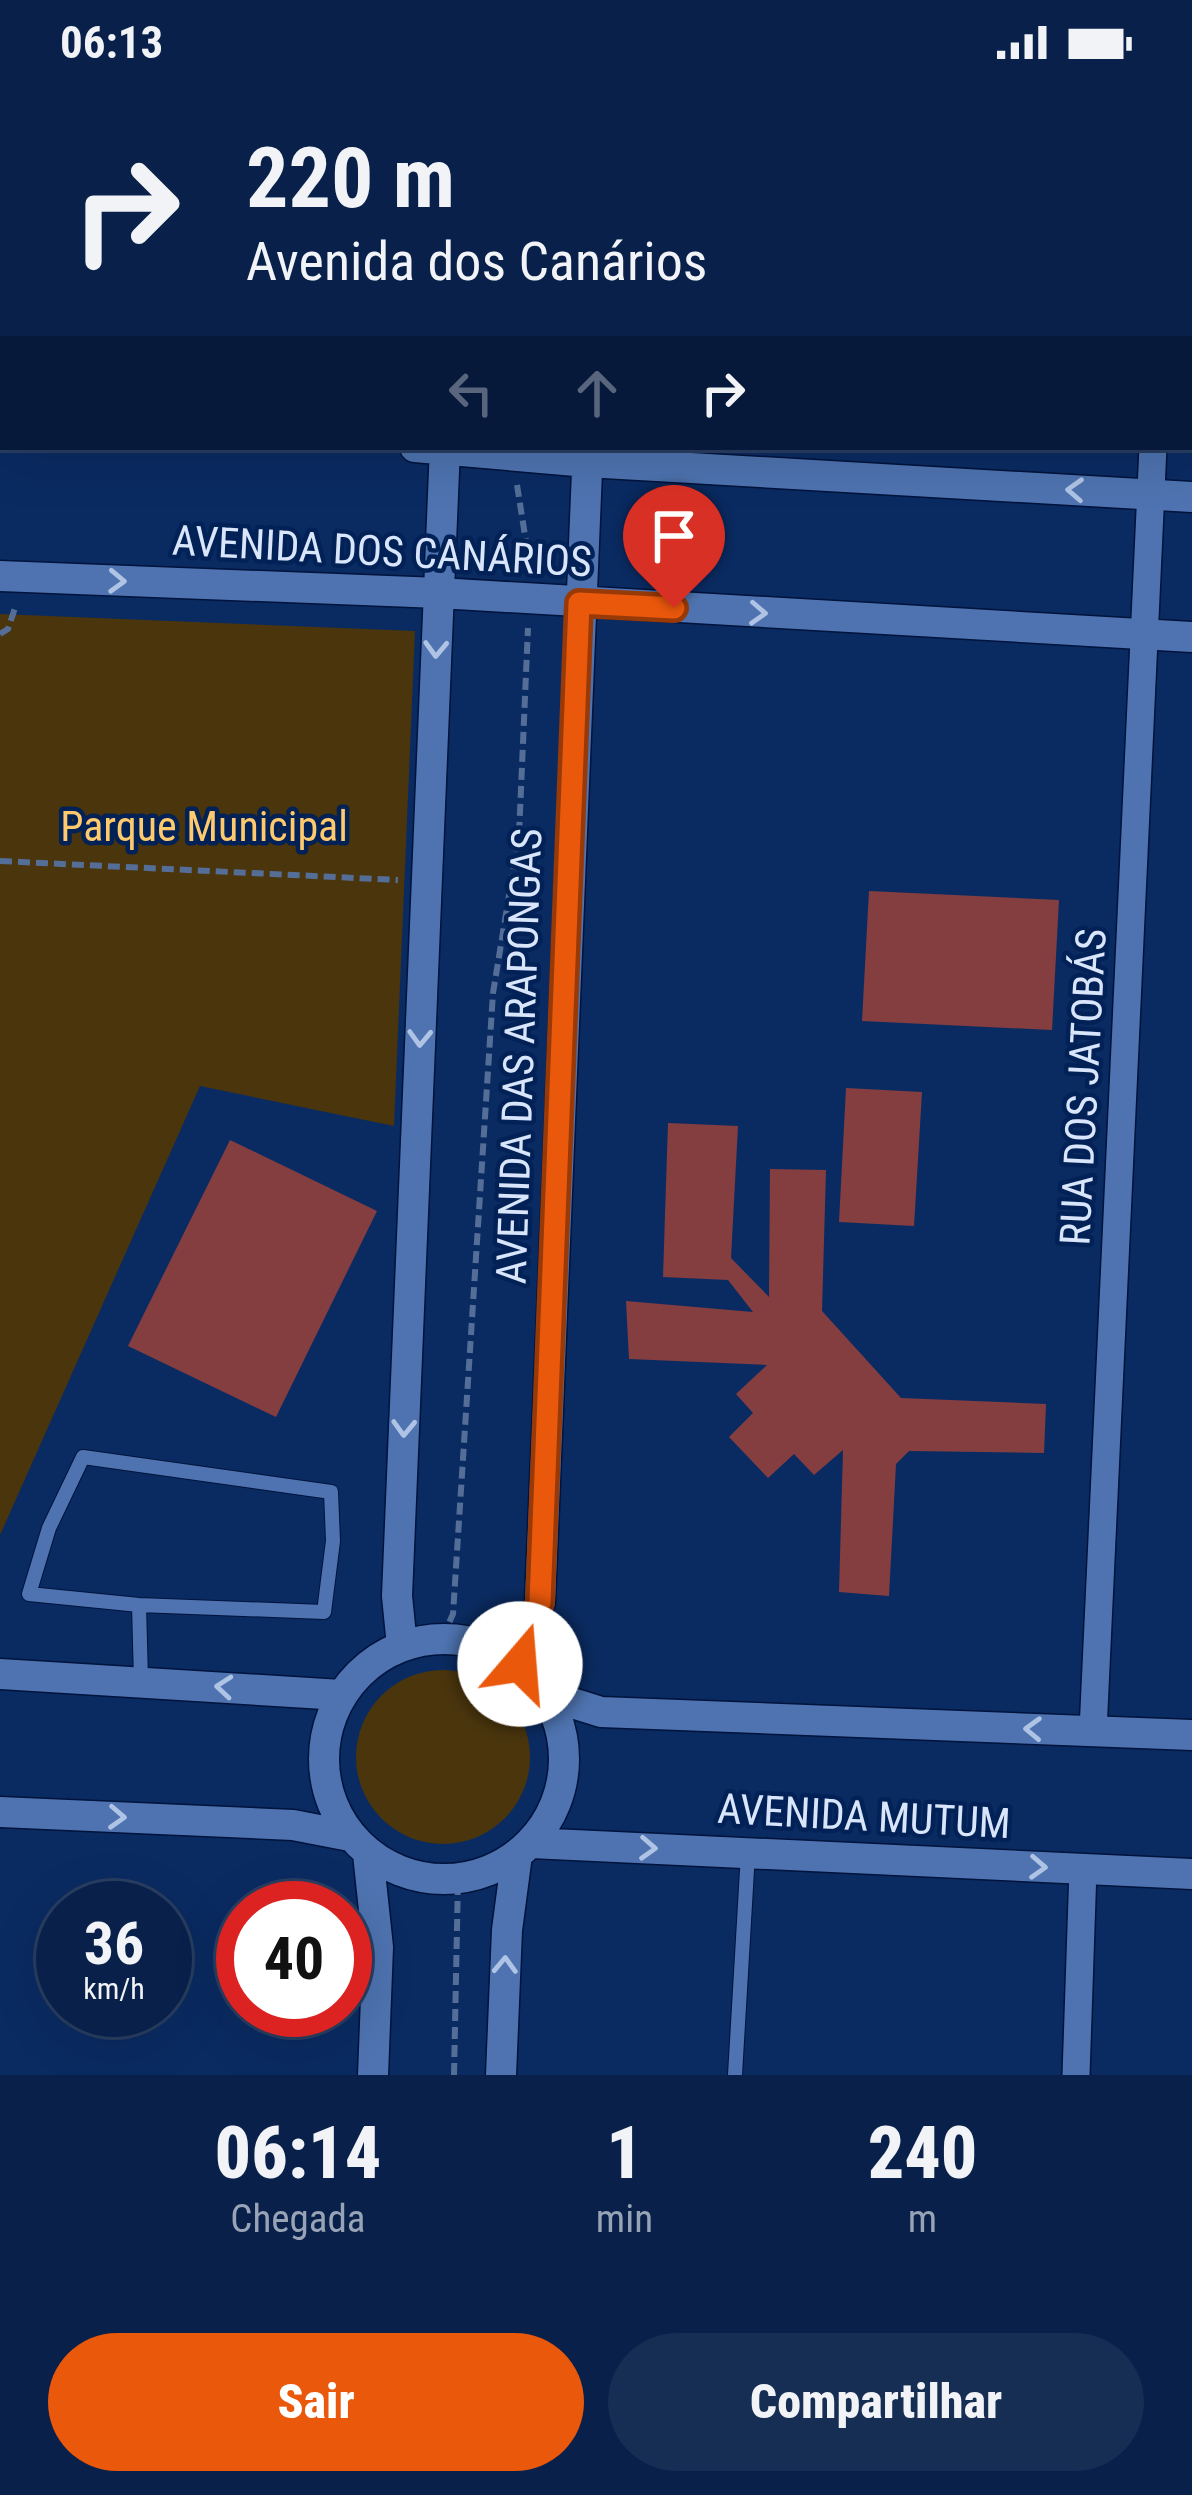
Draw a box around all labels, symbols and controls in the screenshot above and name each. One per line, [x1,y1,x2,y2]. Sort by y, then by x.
text: 06:13 [60,16,163,69]
text: 220 m [246,129,455,228]
icon: right [48,132,204,288]
text: Avenida dos Canários [246,230,707,293]
icon: left [438,360,504,426]
icon: ahead [564,360,630,426]
icon: right [690,360,756,426]
one-way arrow [1065,478,1084,504]
pin [623,485,725,608]
icon: arrive [641,503,707,569]
street label: AVENIDA DOS CANÁRIOS [171,516,593,586]
one-way arrow [108,567,127,593]
one-way arrow [749,600,768,626]
one-way arrow [423,640,449,659]
park label: Parque Municipal [60,802,348,851]
street label: AVENIDA DAS ARAPONGAS [487,827,551,1285]
street label: RUA DOS JATOBÁS [1050,928,1116,1246]
one-way arrow [407,1029,433,1048]
one-way arrow [391,1419,417,1438]
position arrow [457,1601,583,1727]
one-way arrow [214,1675,233,1700]
one-way arrow [1023,1716,1042,1742]
street label: AVENIDA MUTUM [716,1784,1012,1848]
one-way arrow [108,1804,127,1830]
one-way arrow [639,1835,658,1861]
one-way arrow [1029,1854,1048,1880]
speed limit sign: 40 [216,1881,372,2037]
text: 36 [84,1908,144,1979]
one-way arrow [492,1955,518,1974]
text: km/h [83,1971,145,2006]
text: 06:14 [215,2111,381,2196]
text: 1 [606,2111,643,2196]
text: 240 [868,2111,977,2196]
text: Chegada [230,2196,366,2242]
text: min [596,2196,653,2242]
text: m [908,2196,937,2242]
button: Sair [48,2333,584,2471]
button: Compartilhar [608,2333,1144,2471]

